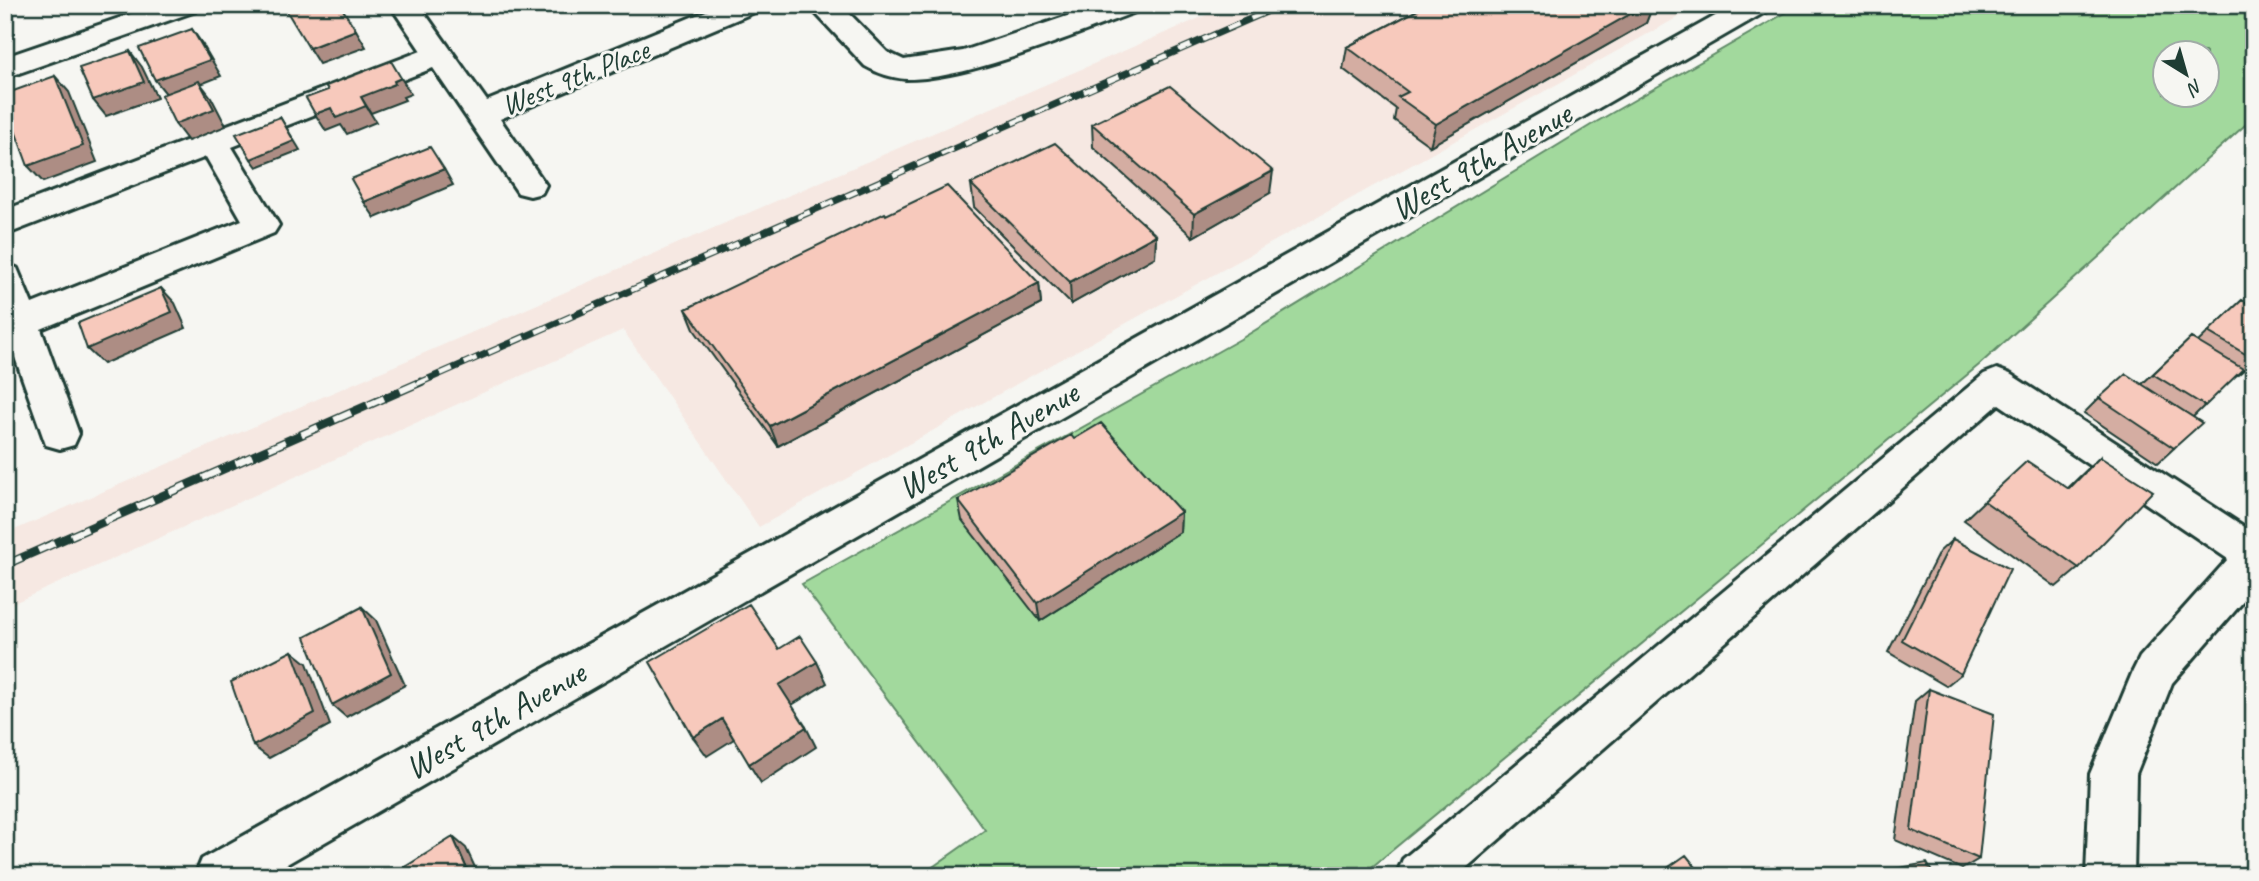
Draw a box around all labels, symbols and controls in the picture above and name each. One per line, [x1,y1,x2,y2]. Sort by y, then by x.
street label: West 9th Place [496,29,656,124]
north arrow [2150,38,2220,108]
text: N [2181,74,2208,102]
street label: West 9th Avenue [1383,90,1582,231]
street label: West 9th Avenue [890,369,1089,510]
street label: West 9th Avenue [397,649,596,790]

